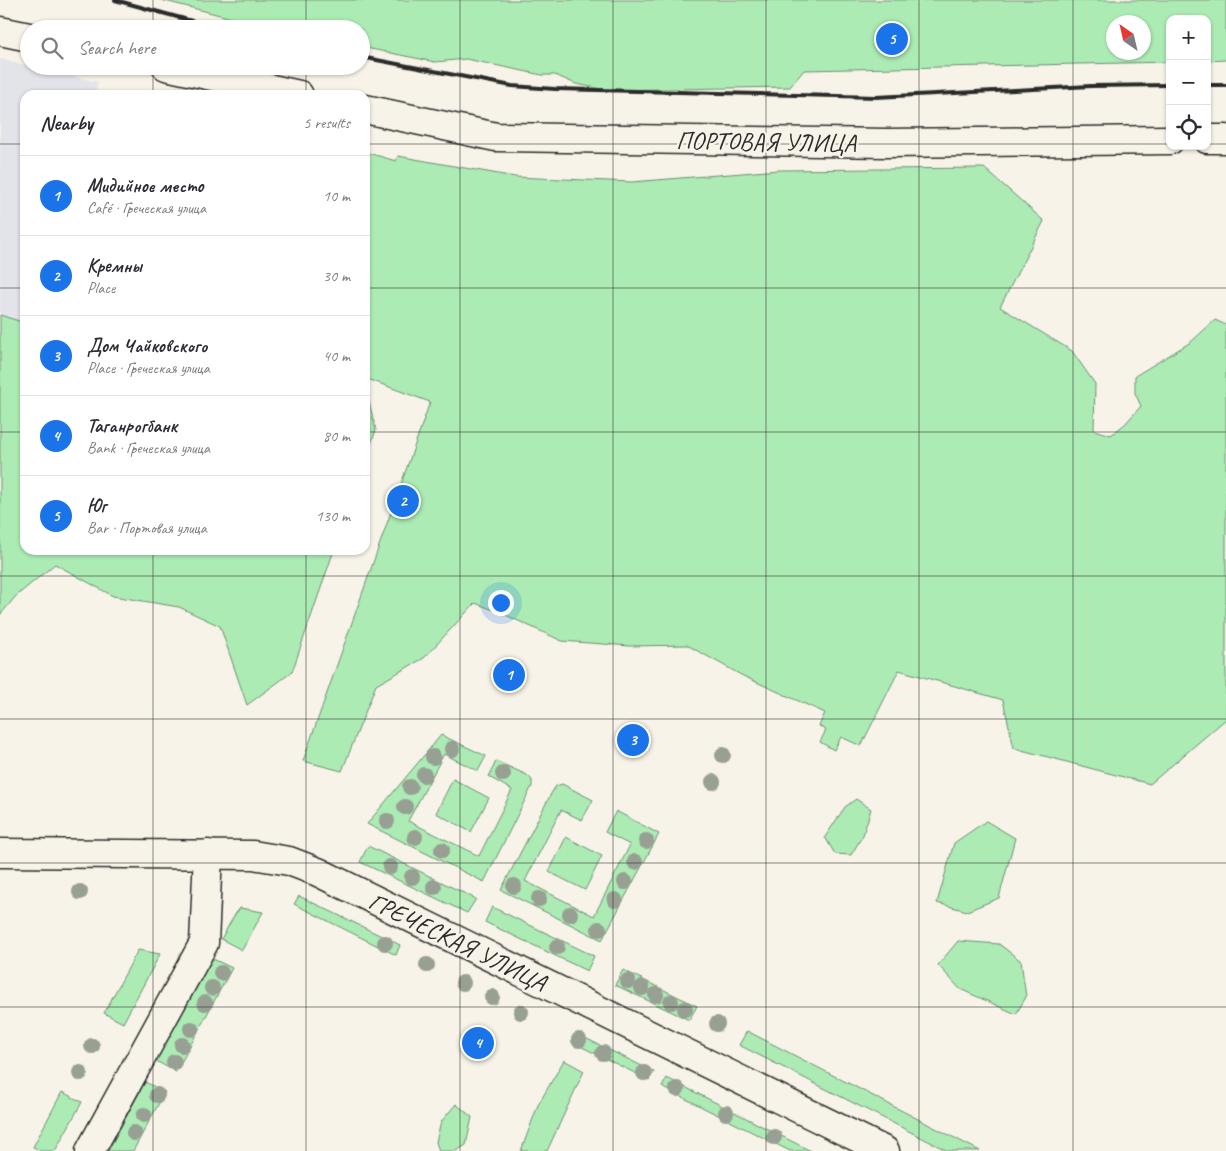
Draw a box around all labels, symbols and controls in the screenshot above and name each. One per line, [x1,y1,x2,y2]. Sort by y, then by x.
north arrow [1106,15,1151,60]
map controls [1166,15,1211,150]
button: + [1166,15,1211,60]
search box [20,20,370,75]
pin: 5 [876,20,908,58]
icon: search [38,34,66,62]
text: Search here [78,36,155,60]
button: − [1166,60,1211,105]
button: locate [1166,105,1211,150]
text: Nearby [40,110,93,136]
text: 5 results [303,113,350,133]
street label: ПОРТОВАЯ УЛИЦА [676,124,858,160]
text: Мидийное место [87,174,204,198]
text: 1 [52,186,60,206]
text: 10 m [323,186,350,206]
text: Café · Греческая улица [87,198,206,218]
text: Кремны [87,254,142,278]
text: 2 [52,266,60,286]
text: 30 m [323,266,350,286]
text: Place [87,278,115,298]
text: Дом Чайковского [87,334,207,358]
text: 3 [52,346,60,366]
text: 40 m [323,346,350,366]
text: Place · Греческая улица [87,358,210,378]
text: Таганрогбанк [87,414,177,438]
text: 4 [52,426,60,446]
text: 80 m [323,426,350,446]
text: Bank · Греческая улица [87,438,210,458]
pin: 2 [387,482,419,520]
text: Юг [87,494,106,518]
text: 5 [53,506,59,526]
text: 130 m [316,506,350,526]
text: Bar · Портовая улица [87,518,207,538]
your location [488,590,514,616]
pin: 1 [493,656,525,694]
pin: 3 [617,721,649,759]
street label: ГРЕЧЕСКАЯ УЛИЦА [364,885,553,999]
pin: 4 [462,1024,494,1062]

